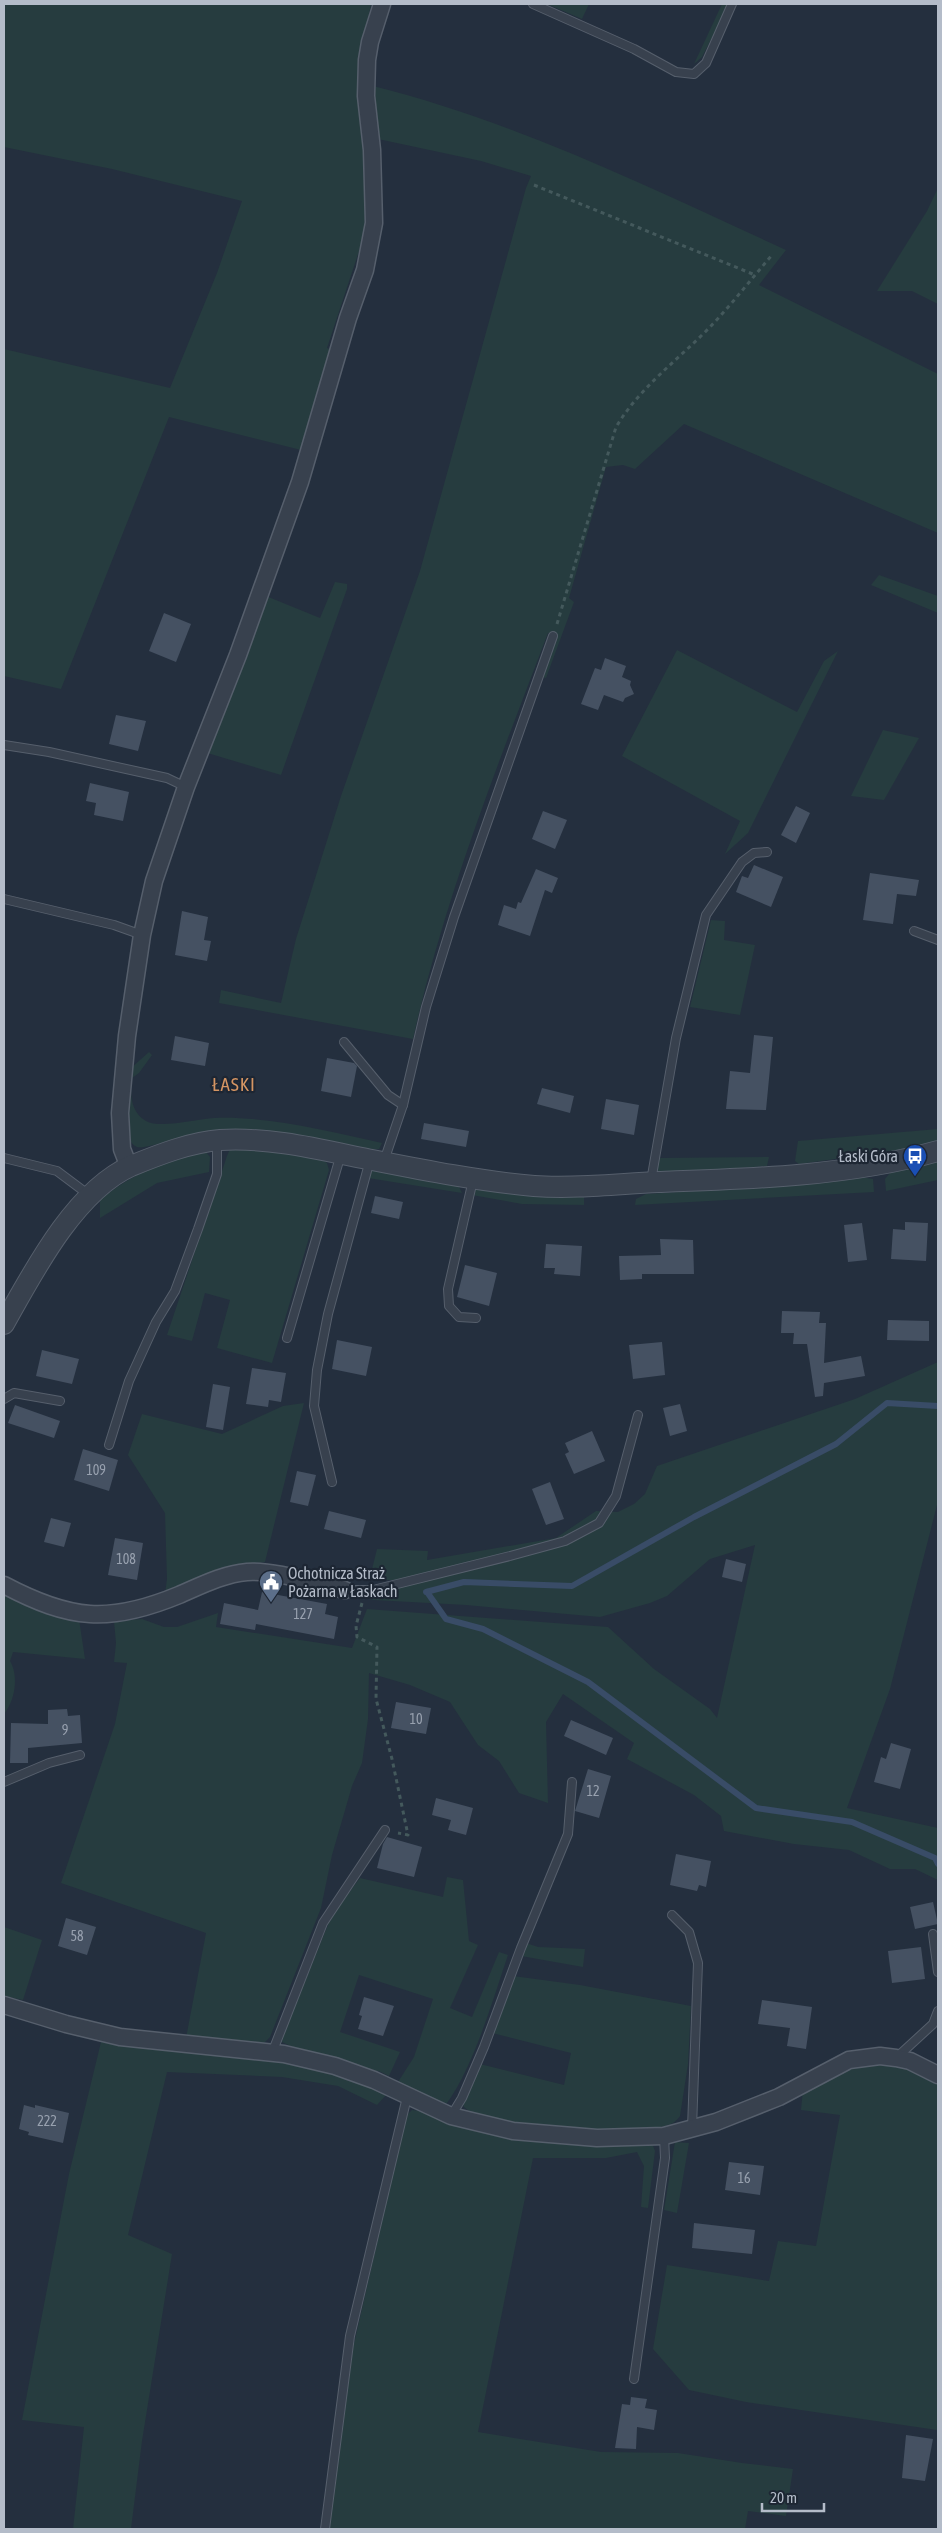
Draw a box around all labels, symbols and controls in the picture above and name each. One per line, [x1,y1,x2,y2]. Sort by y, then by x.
district label: ŁASKI [212,1073,256,1095]
bus stop icon: Łaski Góra [902,1143,928,1177]
place label: Łaski Góra [838,1147,898,1165]
house number: 109 [86,1462,106,1478]
house number: 108 [116,1551,136,1567]
place label: Ochotnicza Straż Pożarna w Łaskach [288,1564,398,1600]
public building icon: Ochotnicza Straż Pożarna w Łaskach [258,1569,284,1603]
house number: 127 [293,1606,313,1622]
house number: 10 [409,1711,423,1727]
house number: 9 [62,1722,68,1738]
house number: 12 [586,1783,600,1799]
house number: 58 [70,1928,84,1944]
house number: 222 [37,2113,57,2129]
house number: 16 [737,2170,751,2186]
scale bar [762,2480,824,2512]
text: 20 m [770,2489,797,2506]

